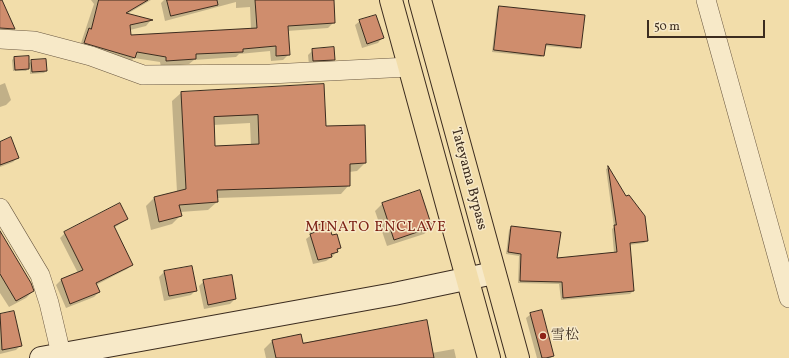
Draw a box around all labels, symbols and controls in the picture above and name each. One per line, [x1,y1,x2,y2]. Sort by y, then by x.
scale bar [649,12,767,38]
text: 50 m [654,19,680,35]
street label: Tateyama Bypass [446,126,490,232]
district label: MINATO ENCLAVE [305,219,447,237]
place label: 雪松 [551,328,579,344]
marker: 雪松 [538,331,548,341]

